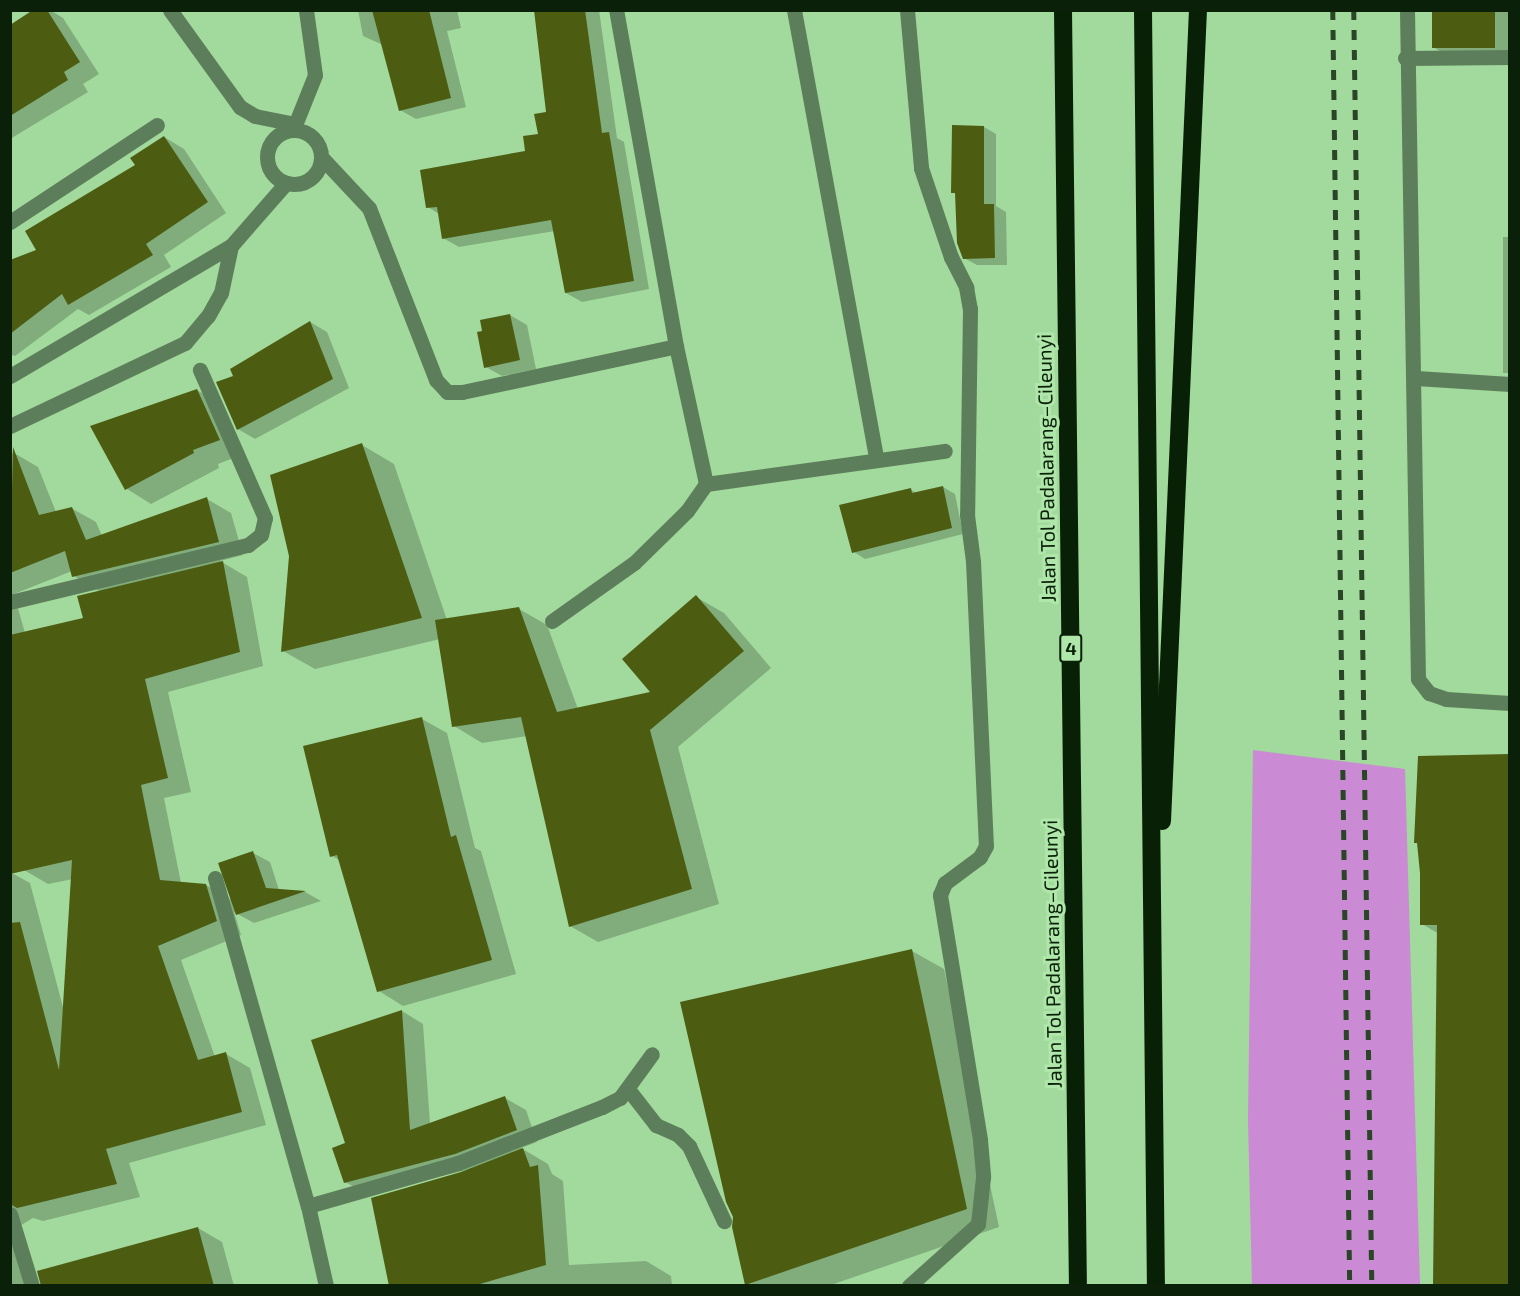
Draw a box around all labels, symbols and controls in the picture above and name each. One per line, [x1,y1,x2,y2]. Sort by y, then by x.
street label: Jalan Tol Padalarang–Cileunyi [1032,333,1060,603]
road number: 4 [1059,633,1083,663]
street label: Jalan Tol Padalarang–Cileunyi [1038,819,1066,1089]

